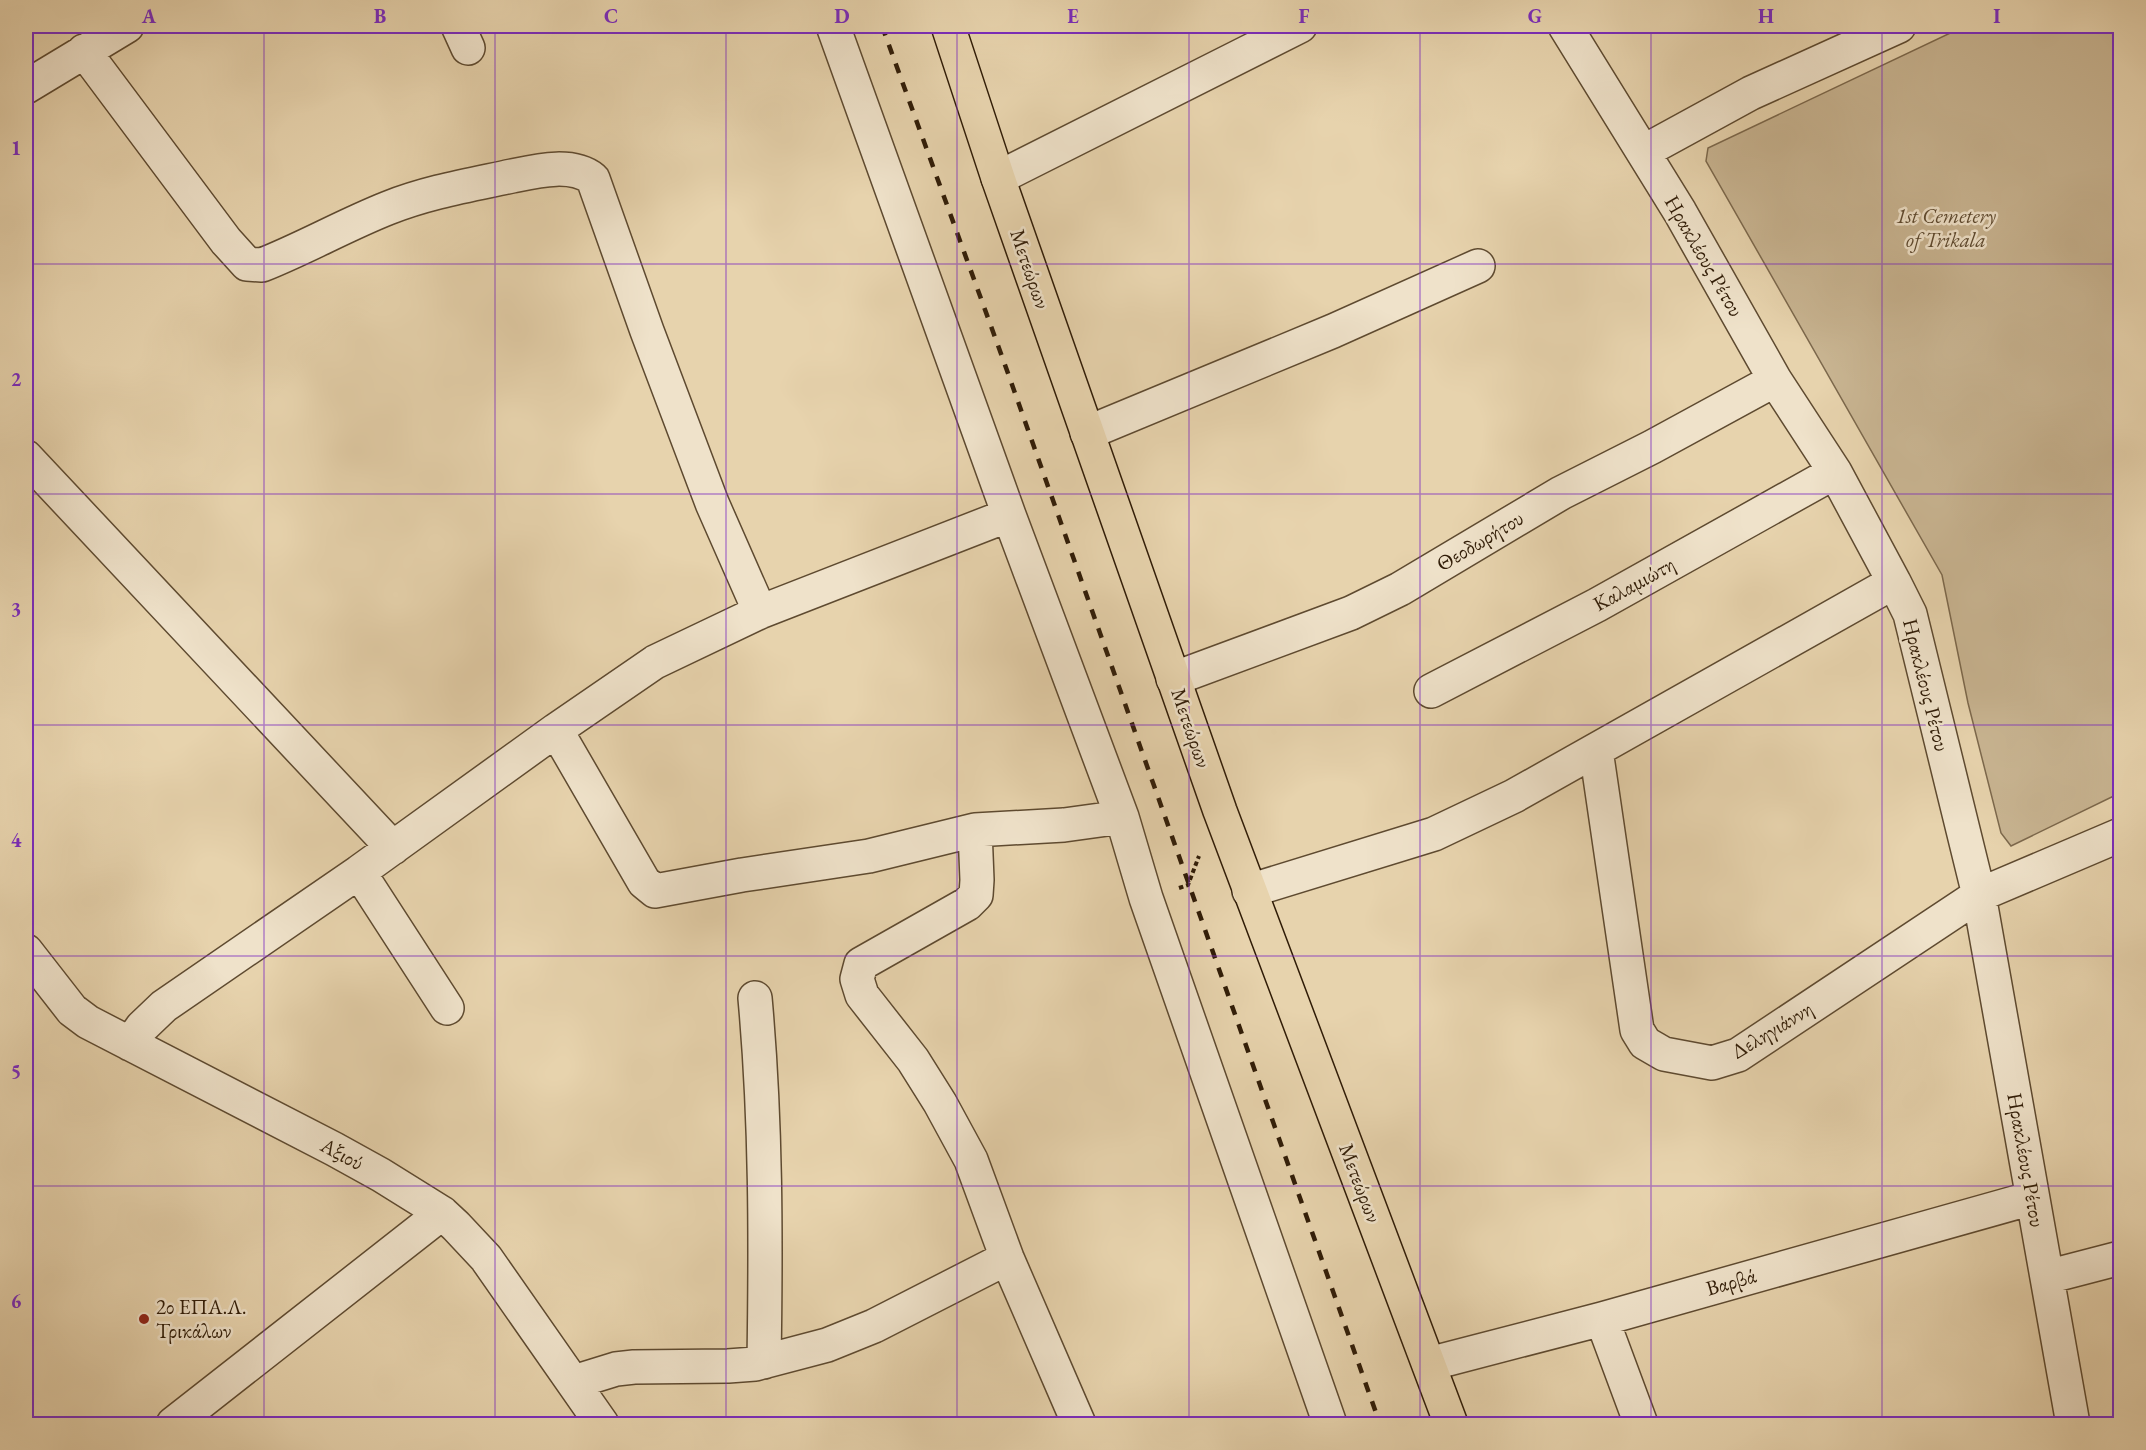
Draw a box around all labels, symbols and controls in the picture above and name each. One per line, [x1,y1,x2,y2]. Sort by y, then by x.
text: A [141,3,157,29]
text: B [374,3,386,29]
text: C [604,3,618,29]
text: D [834,3,850,29]
text: E [1067,3,1079,29]
text: F [1299,3,1310,29]
text: G [1528,3,1542,29]
text: H [1758,3,1774,29]
text: I [1993,3,2001,29]
text: 1 [11,135,21,161]
street label: Ηρακλέους Ρέτου [1659,190,1750,321]
park label: 1st Cemetery of Trikala [1896,202,1997,253]
street label: Μετεώρων [1004,225,1057,312]
text: 2 [11,366,22,392]
street label: Θεοδωρήτου [1431,504,1528,577]
street label: Καλαμιώτη [1588,550,1679,617]
text: 3 [11,596,21,622]
street label: Ηρακλέους Ρέτου [1897,616,1956,754]
street label: Μετεώρων [1165,684,1218,771]
text: 4 [11,827,22,853]
street label: Δεληγιάννη [1726,995,1818,1065]
text: 5 [11,1058,21,1084]
street label: Ηρακλέους Ρέτου [2001,1091,2052,1229]
street label: Αξιού [315,1131,368,1176]
street label: Μετεώρων [1333,1139,1388,1226]
street label: Βαρβά [1703,1261,1760,1302]
text: 6 [11,1288,22,1314]
place label: 2ο ΕΠΑ.Λ. Τρικάλων [156,1293,247,1344]
marker: 2ο ΕΠΑ.Λ. Τρικάλων [137,1312,151,1326]

